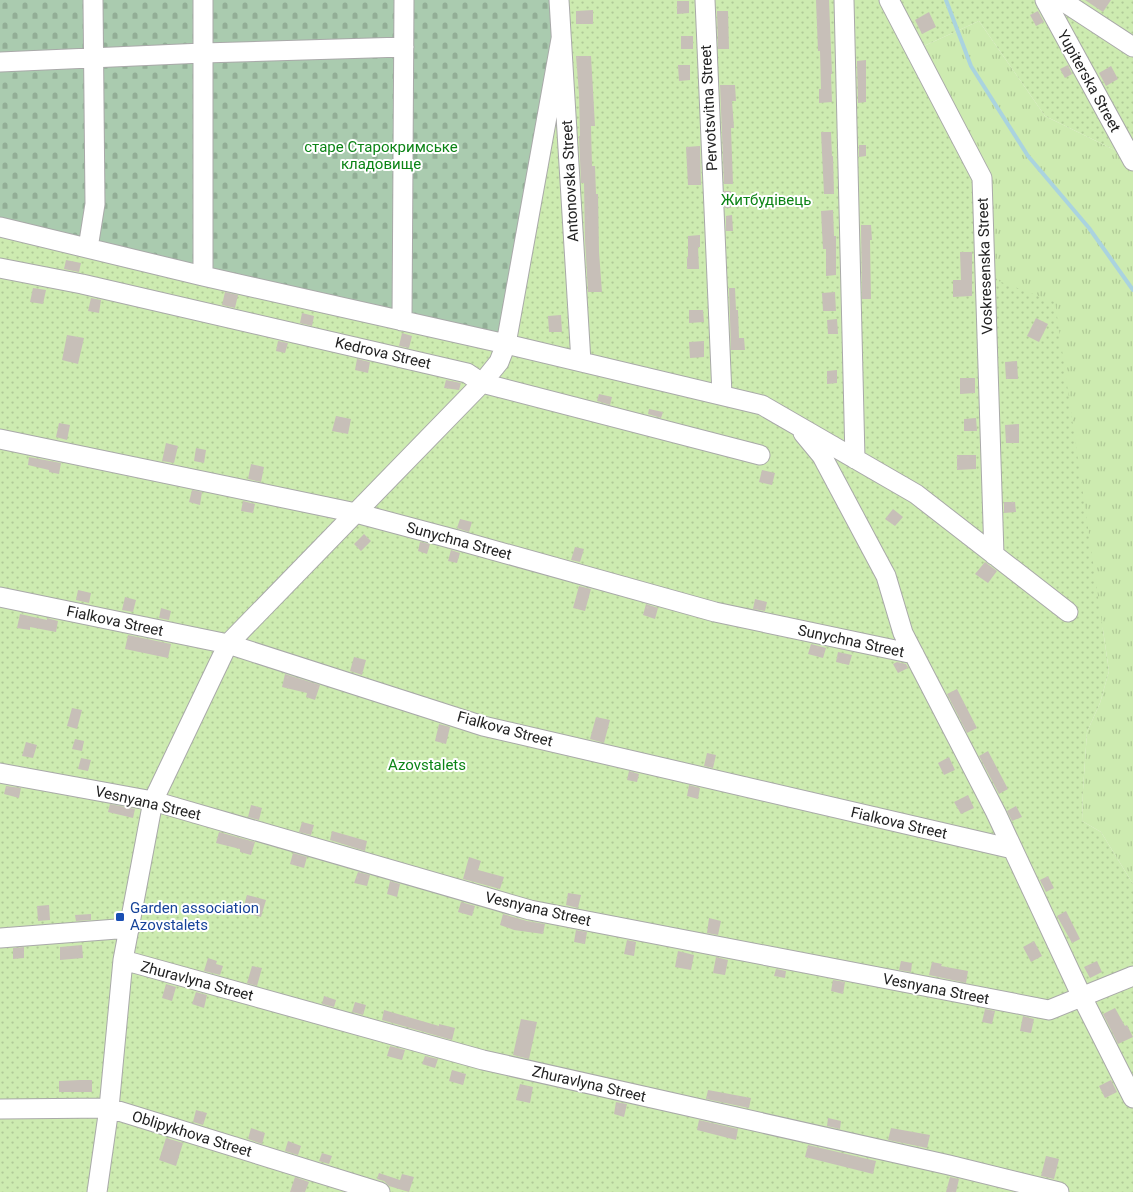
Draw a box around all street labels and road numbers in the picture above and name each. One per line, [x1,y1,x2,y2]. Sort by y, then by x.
street label: Yupiterska Street [1054,27,1125,135]
street label: Pervotsvitna Street [697,44,721,172]
street label: Antonovska Street [558,119,582,242]
street label: Voskresenska Street [974,197,996,335]
street label: Kedrova Street [333,333,433,373]
street label: Sunychna Street [404,518,514,564]
street label: Fialkova Street [65,602,165,640]
street label: Sunychna Street [796,621,906,661]
street label: Fialkova Street [455,708,555,750]
street label: Vesnyana Street [93,782,203,824]
street label: Fialkova Street [849,803,949,843]
street label: Vesnyana Street [483,888,593,930]
street label: Zhuravlyna Street [139,957,255,1005]
street label: Vesnyana Street [881,970,991,1008]
street label: Zhuravlyna Street [530,1062,648,1106]
street label: Oblipykhova Street [130,1107,254,1161]

